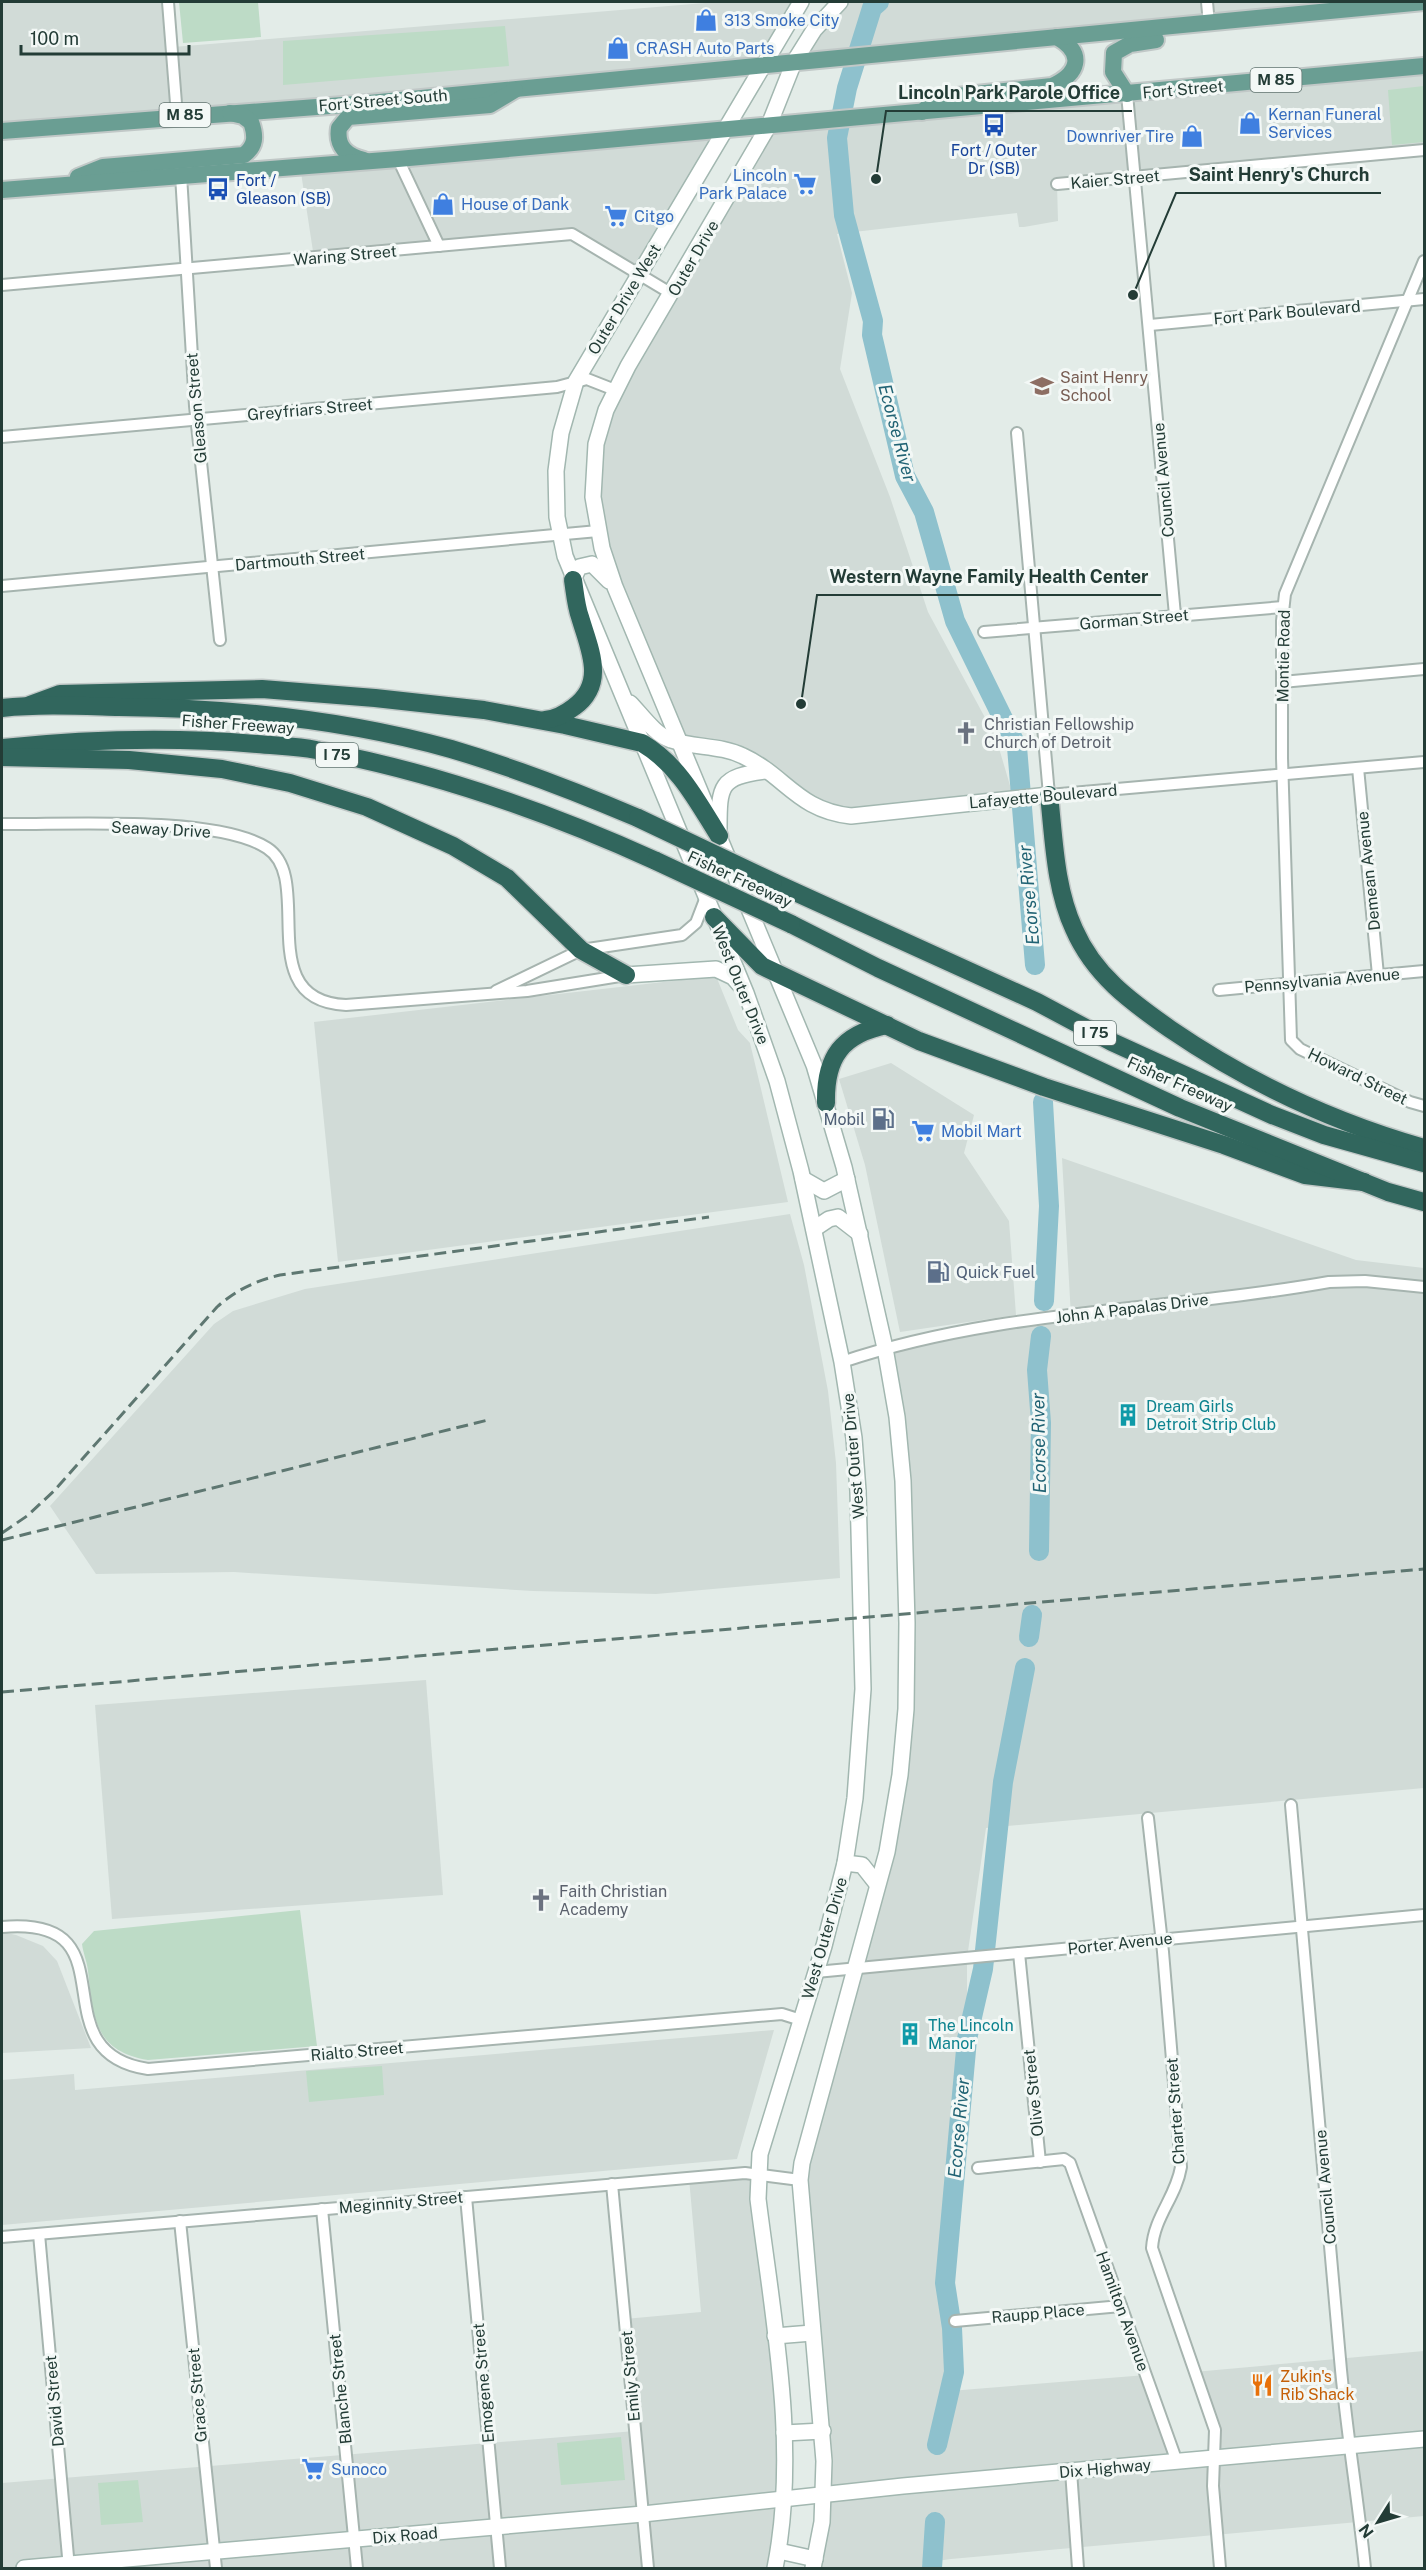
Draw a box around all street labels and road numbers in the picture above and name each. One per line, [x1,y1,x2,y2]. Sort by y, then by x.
road number: M 85 [1250,68,1302,92]
street label: Fort Street [1142,76,1224,102]
street label: Fort Street South [318,85,448,116]
road number: M 85 [160,103,210,127]
street label: Kaier Street [1070,166,1160,193]
street label: Outer Drive [664,217,723,300]
street label: Outer Drive West [584,241,665,358]
street label: Waring Street [293,242,397,269]
street label: Fort Park Boulevard [1213,297,1361,328]
street label: Gleason Street [182,352,211,464]
street label: Greyfriars Street [247,395,374,424]
street label: Council Avenue [1149,422,1178,538]
street label: Dartmouth Street [234,544,366,575]
street label: Gorman Street [1079,605,1189,634]
street label: Montie Road [1273,609,1294,703]
street label: Fisher Freeway [181,711,295,738]
road number: I 75 [316,743,358,767]
street label: Lafayette Boulevard [968,781,1118,812]
street label: Demean Avenue [1353,810,1384,932]
street label: Seaway Drive [111,817,211,842]
street label: Fisher Freeway [685,847,795,912]
street label: West Outer Drive [708,923,773,1047]
street label: Pennsylvania Avenue [1243,964,1401,997]
road number: I 75 [1074,1021,1116,1045]
street label: Howard Street [1305,1044,1411,1109]
street label: Fisher Freeway [1124,1053,1236,1116]
street label: John A Papalas Drive [1055,1290,1210,1327]
street label: West Outer Drive [839,1392,868,1520]
street label: West Outer Drive [798,1875,851,2001]
street label: Porter Avenue [1067,1929,1173,1958]
street label: Rialto Street [310,2038,404,2065]
street label: Olive Street [1019,2048,1048,2138]
street label: Charter Street [1162,2057,1189,2165]
street label: Council Avenue [1311,2129,1340,2245]
street label: Meginnity Street [338,2188,464,2217]
street label: Hamilton Avenue [1092,2249,1153,2374]
street label: Raupp Place [991,2300,1085,2327]
street label: Emogene Street [469,2322,498,2444]
street label: Emily Street [617,2330,644,2422]
street label: Blanche Street [325,2333,356,2445]
street label: Grace Street [184,2347,211,2443]
street label: David Street [41,2354,68,2448]
street label: Dix Highway [1058,2455,1152,2482]
street label: Dix Road [371,2523,439,2548]

